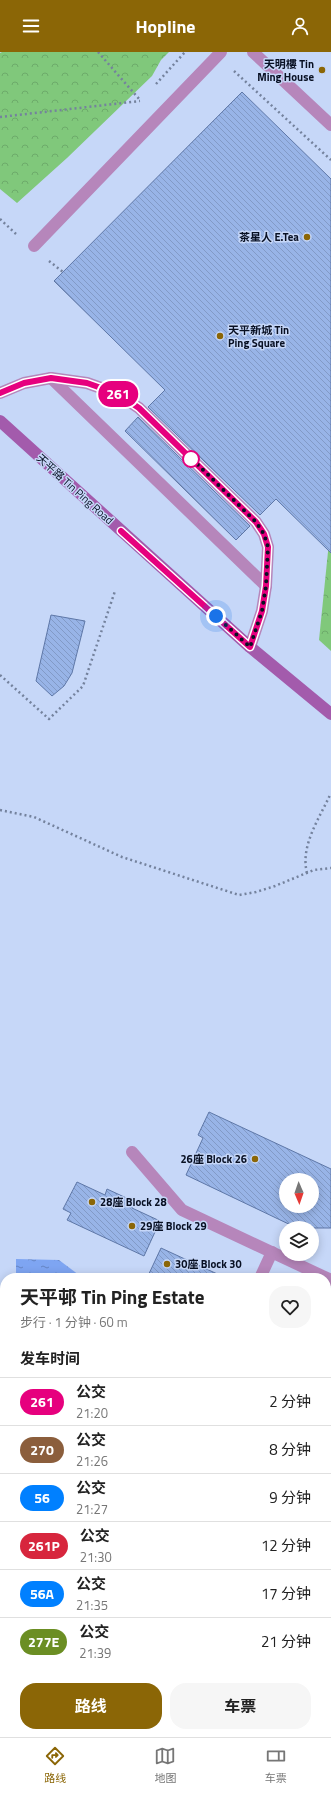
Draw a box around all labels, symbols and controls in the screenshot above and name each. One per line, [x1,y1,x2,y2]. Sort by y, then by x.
text: Hopline [135,13,196,40]
icon: menu [20,15,42,37]
icon: person [289,15,311,37]
place label: 天明樓 Tin Ming House [257,56,314,85]
marker: 天明樓 Tin Ming House [317,65,327,75]
place label: 茶星人 E.Tea [239,229,299,245]
marker: 茶星人 E.Tea [302,232,312,242]
place label: 天平新城 Tin Ping Square [228,322,289,351]
marker: 天平新城 Tin Ping Square [215,331,225,341]
line badge: 261 [95,381,141,407]
text: 261 [106,383,130,404]
street label: 天平路 Tin Ping Road [33,450,117,528]
unlabelled marker [182,450,200,468]
your location [206,606,226,626]
place label: 26座 Block 26 [180,1151,247,1167]
marker: 26座 Block 26 [250,1154,260,1164]
north arrow [279,1173,319,1213]
map controls [279,1173,319,1261]
place label: 28座 Block 28 [100,1194,167,1210]
marker: 28座 Block 28 [87,1197,97,1207]
place label: 29座 Block 29 [140,1218,207,1234]
marker: 29座 Block 29 [127,1221,137,1231]
button: layers [279,1221,319,1261]
place label: 30座 Block 30 [175,1256,242,1272]
marker: 30座 Block 30 [162,1259,172,1269]
text: 天平邨 Tin Ping Estate [20,1282,204,1311]
button: heart [269,1286,311,1328]
text: 步行 · 1 分钟 · 60 m [20,1312,128,1332]
text: 发车时间 [20,1347,80,1370]
text: 公交 [76,1380,106,1403]
text: 2 分钟 [269,1390,311,1413]
text: 261 [30,1391,54,1412]
text: 21:20 [76,1403,108,1423]
text: 公交 [76,1428,106,1451]
text: 8 分钟 [269,1438,311,1461]
text: 270 [30,1439,54,1460]
text: 21:26 [76,1451,108,1471]
text: 公交 [76,1476,106,1499]
text: 9 分钟 [269,1486,311,1509]
text: 56 [34,1487,50,1508]
text: 21:27 [76,1499,108,1519]
text: 公交 [80,1524,110,1547]
text: 12 分钟 [261,1534,311,1557]
text: 261P [28,1535,60,1556]
text: 21:30 [80,1547,112,1567]
text: 公交 [76,1572,106,1595]
text: 17 分钟 [261,1582,311,1605]
text: 56A [30,1583,54,1604]
text: 21:35 [76,1595,108,1615]
text: 公交 [79,1620,109,1643]
text: 21 分钟 [261,1630,311,1653]
text: 277E [28,1631,59,1652]
text: 21:39 [79,1643,111,1663]
button: 路线 [20,1683,162,1729]
button: 车票 [170,1683,311,1729]
tab: 路线 [44,1745,66,1786]
tab: 地图 [154,1745,176,1786]
tab: 车票 [265,1745,287,1786]

